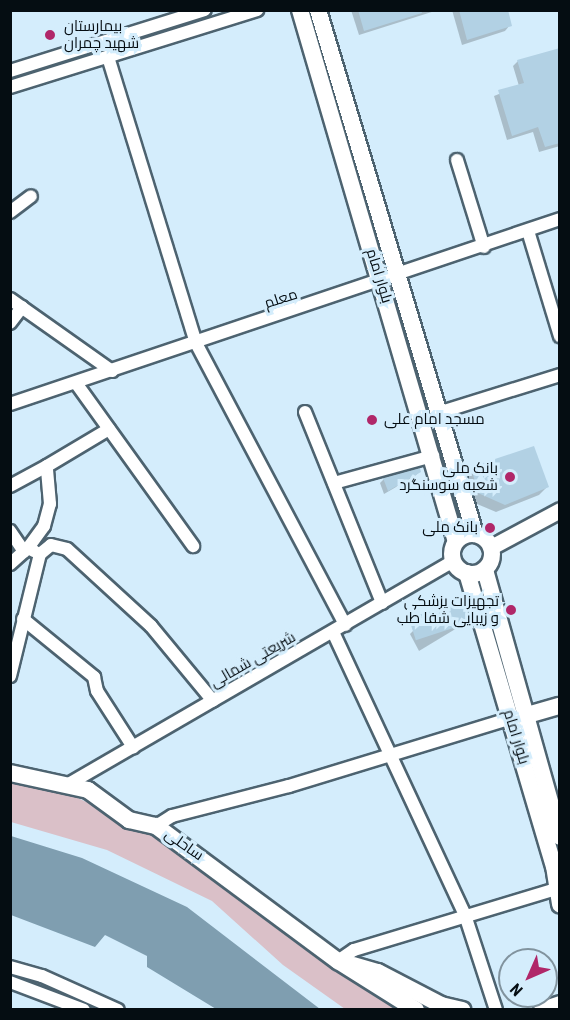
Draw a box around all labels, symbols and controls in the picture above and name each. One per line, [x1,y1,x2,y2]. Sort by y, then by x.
place label: بیمارستان شهید چمران [64,17,139,52]
marker: بیمارستان شهید چمران [41,26,59,44]
street label: بلوار امام [362,247,396,305]
street label: معلم [262,285,300,313]
place label: مسجد امام علی [384,411,485,429]
marker: مسجد امام علی [365,413,379,427]
place label: بانک ملی شعبه سوسنگرد [399,459,498,494]
marker: بانک ملی شعبه سوسنگرد [503,470,517,484]
place label: بانک ملی [422,519,478,537]
marker: بانک ملی [483,521,497,535]
place label: تجهیزات پزشکی و زیبایی شفا طب [397,592,499,627]
marker: تجهیزات پزشکی و زیبایی شفا طب [504,603,518,617]
street label: شریعتی شمالی [207,628,299,692]
street label: بلوار امام [499,708,533,766]
street label: ساحلی [161,825,207,865]
north arrow [498,948,558,1008]
text: N [506,979,527,1000]

